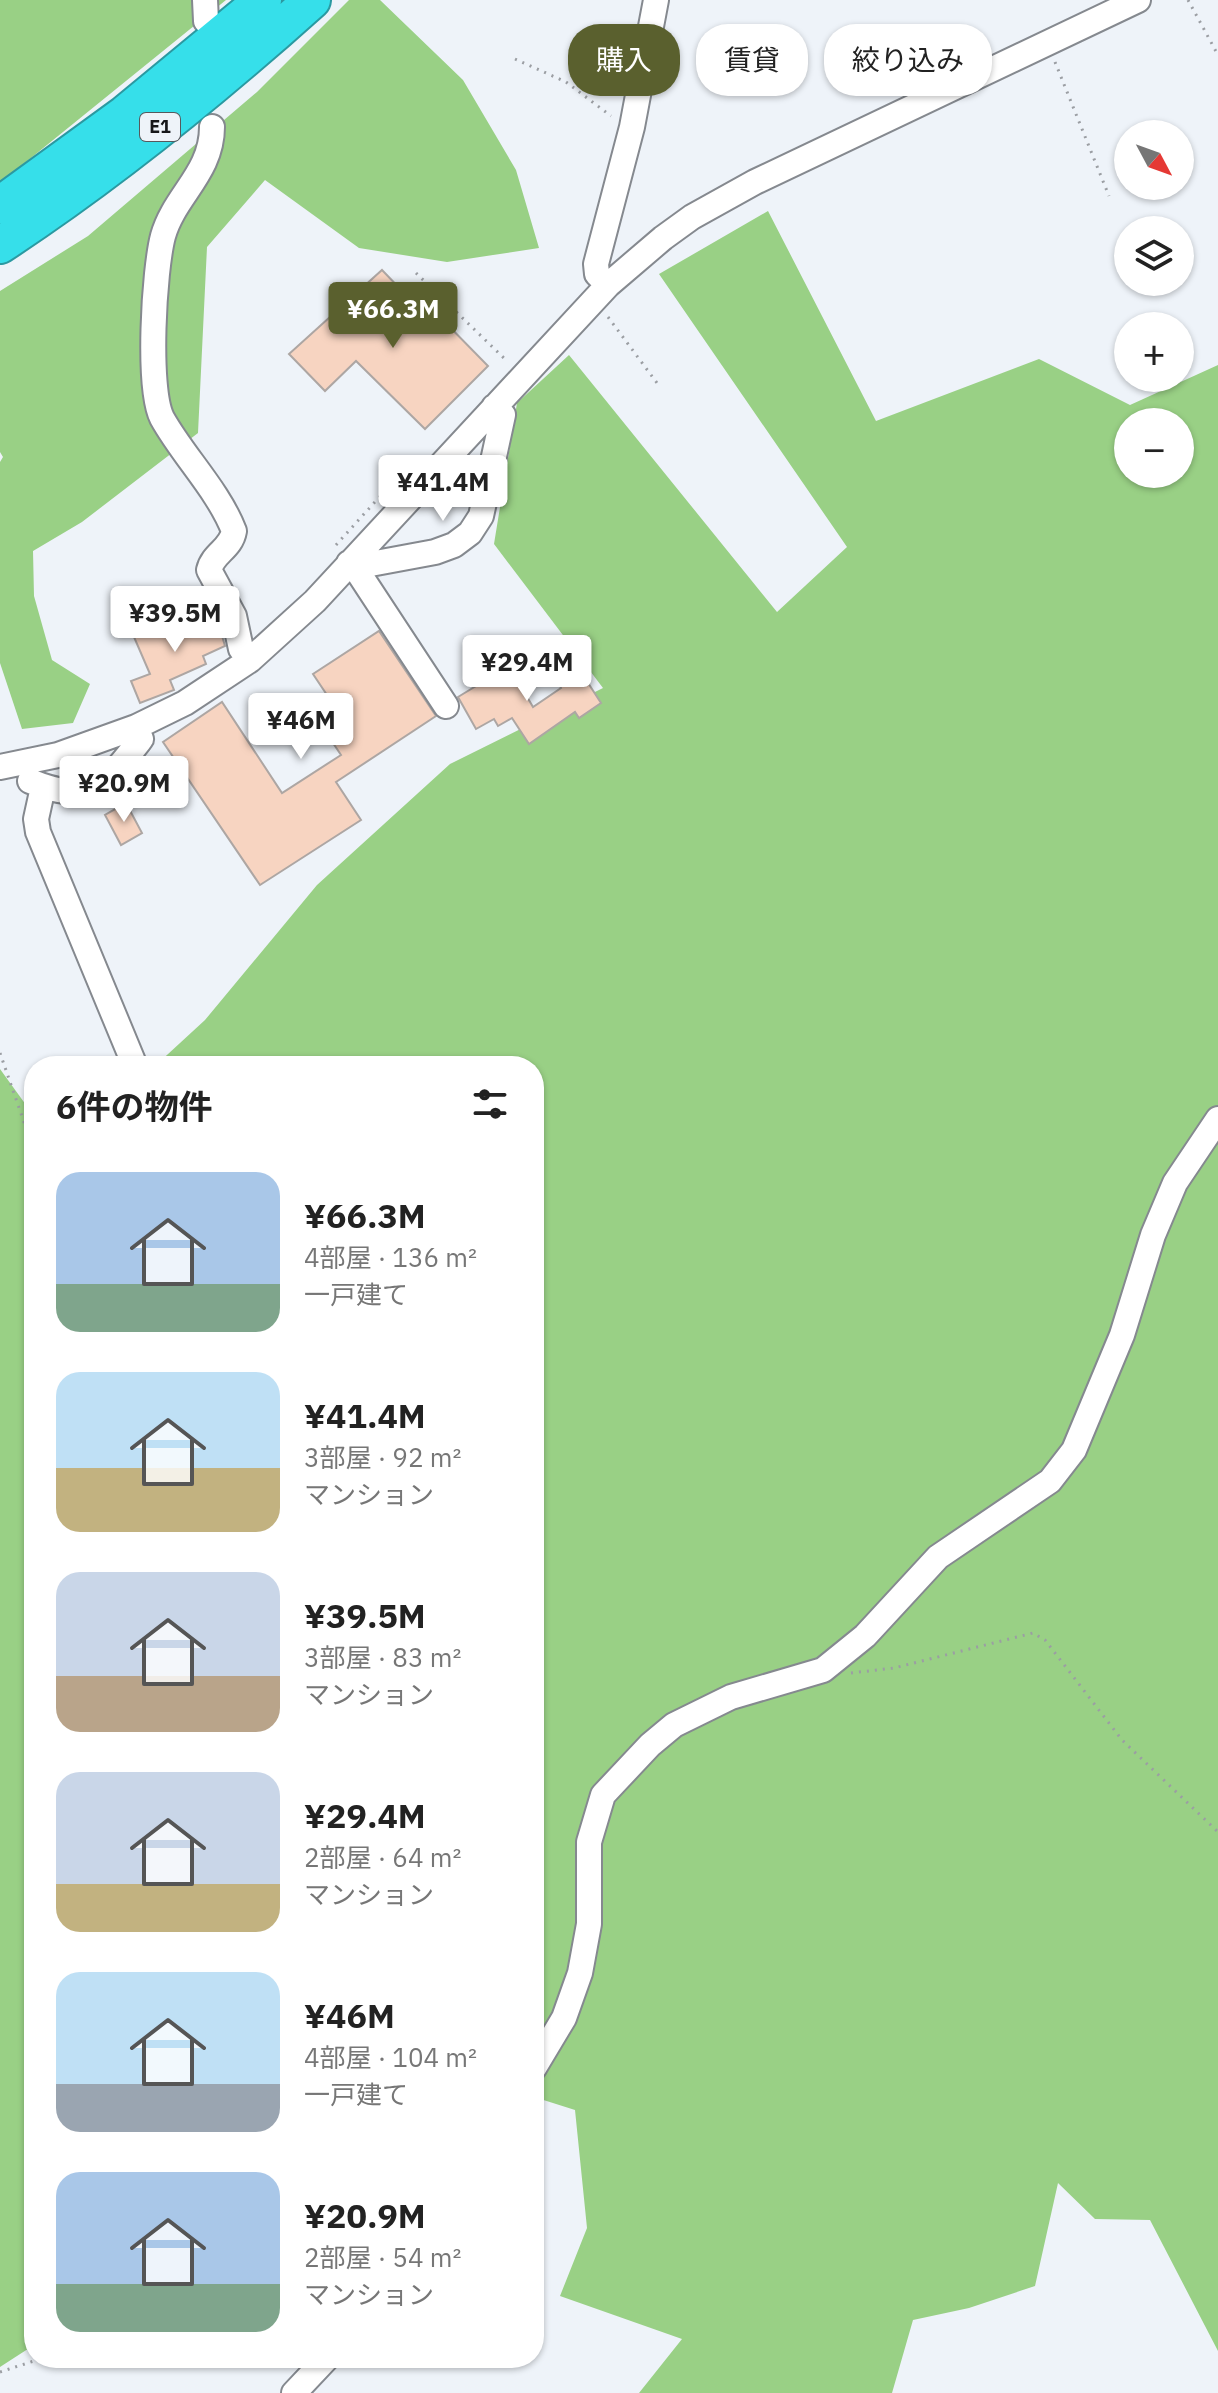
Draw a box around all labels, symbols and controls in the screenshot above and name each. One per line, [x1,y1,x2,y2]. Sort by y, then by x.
chip: 購入 [568,24,680,96]
chip: 賃貸 [696,24,808,96]
chip: 絞り込み [824,24,992,96]
road number: E1 [140,113,180,141]
north arrow [1114,120,1194,200]
map controls [1114,120,1194,488]
button: layers [1114,216,1194,296]
pin: ¥66.3M [328,282,458,350]
text: ¥66.3M [346,291,440,325]
button: + [1114,312,1194,392]
button: − [1114,408,1194,488]
pin: ¥41.4M [378,455,508,523]
text: ¥41.4M [396,464,490,498]
pin: ¥39.5M [110,586,240,654]
text: ¥39.5M [128,595,222,629]
pin: ¥29.4M [462,635,592,703]
text: ¥29.4M [480,644,574,678]
pin: ¥46M [254,693,348,761]
text: ¥46M [266,702,336,736]
pin: ¥20.9M [59,756,189,824]
text: ¥20.9M [77,765,171,799]
icon: filters [468,1082,512,1126]
text: 6件の物件 [56,1084,212,1128]
text: ¥66.3M [304,1193,426,1237]
icon: home [120,1204,216,1300]
text: 4部屋 · 136 m² [304,1240,477,1274]
text: 一戸建て [304,1277,408,1311]
text: ¥41.4M [304,1393,426,1437]
icon: home [120,1404,216,1500]
text: 3部屋 · 92 m² [304,1440,461,1474]
text: マンション [304,1477,434,1511]
text: ¥39.5M [304,1593,426,1637]
icon: home [120,1604,216,1700]
text: 3部屋 · 83 m² [304,1640,461,1674]
text: マンション [304,1677,434,1711]
text: ¥29.4M [304,1793,426,1837]
icon: home [120,1804,216,1900]
text: 2部屋 · 64 m² [304,1840,461,1874]
text: マンション [304,1877,434,1911]
text: ¥46M [304,1993,395,2037]
icon: home [120,2004,216,2100]
text: 4部屋 · 104 m² [304,2040,477,2074]
text: 一戸建て [304,2077,408,2111]
text: ¥20.9M [304,2193,426,2237]
icon: home [120,2204,216,2300]
text: 2部屋 · 54 m² [304,2240,461,2274]
text: マンション [304,2277,434,2311]

